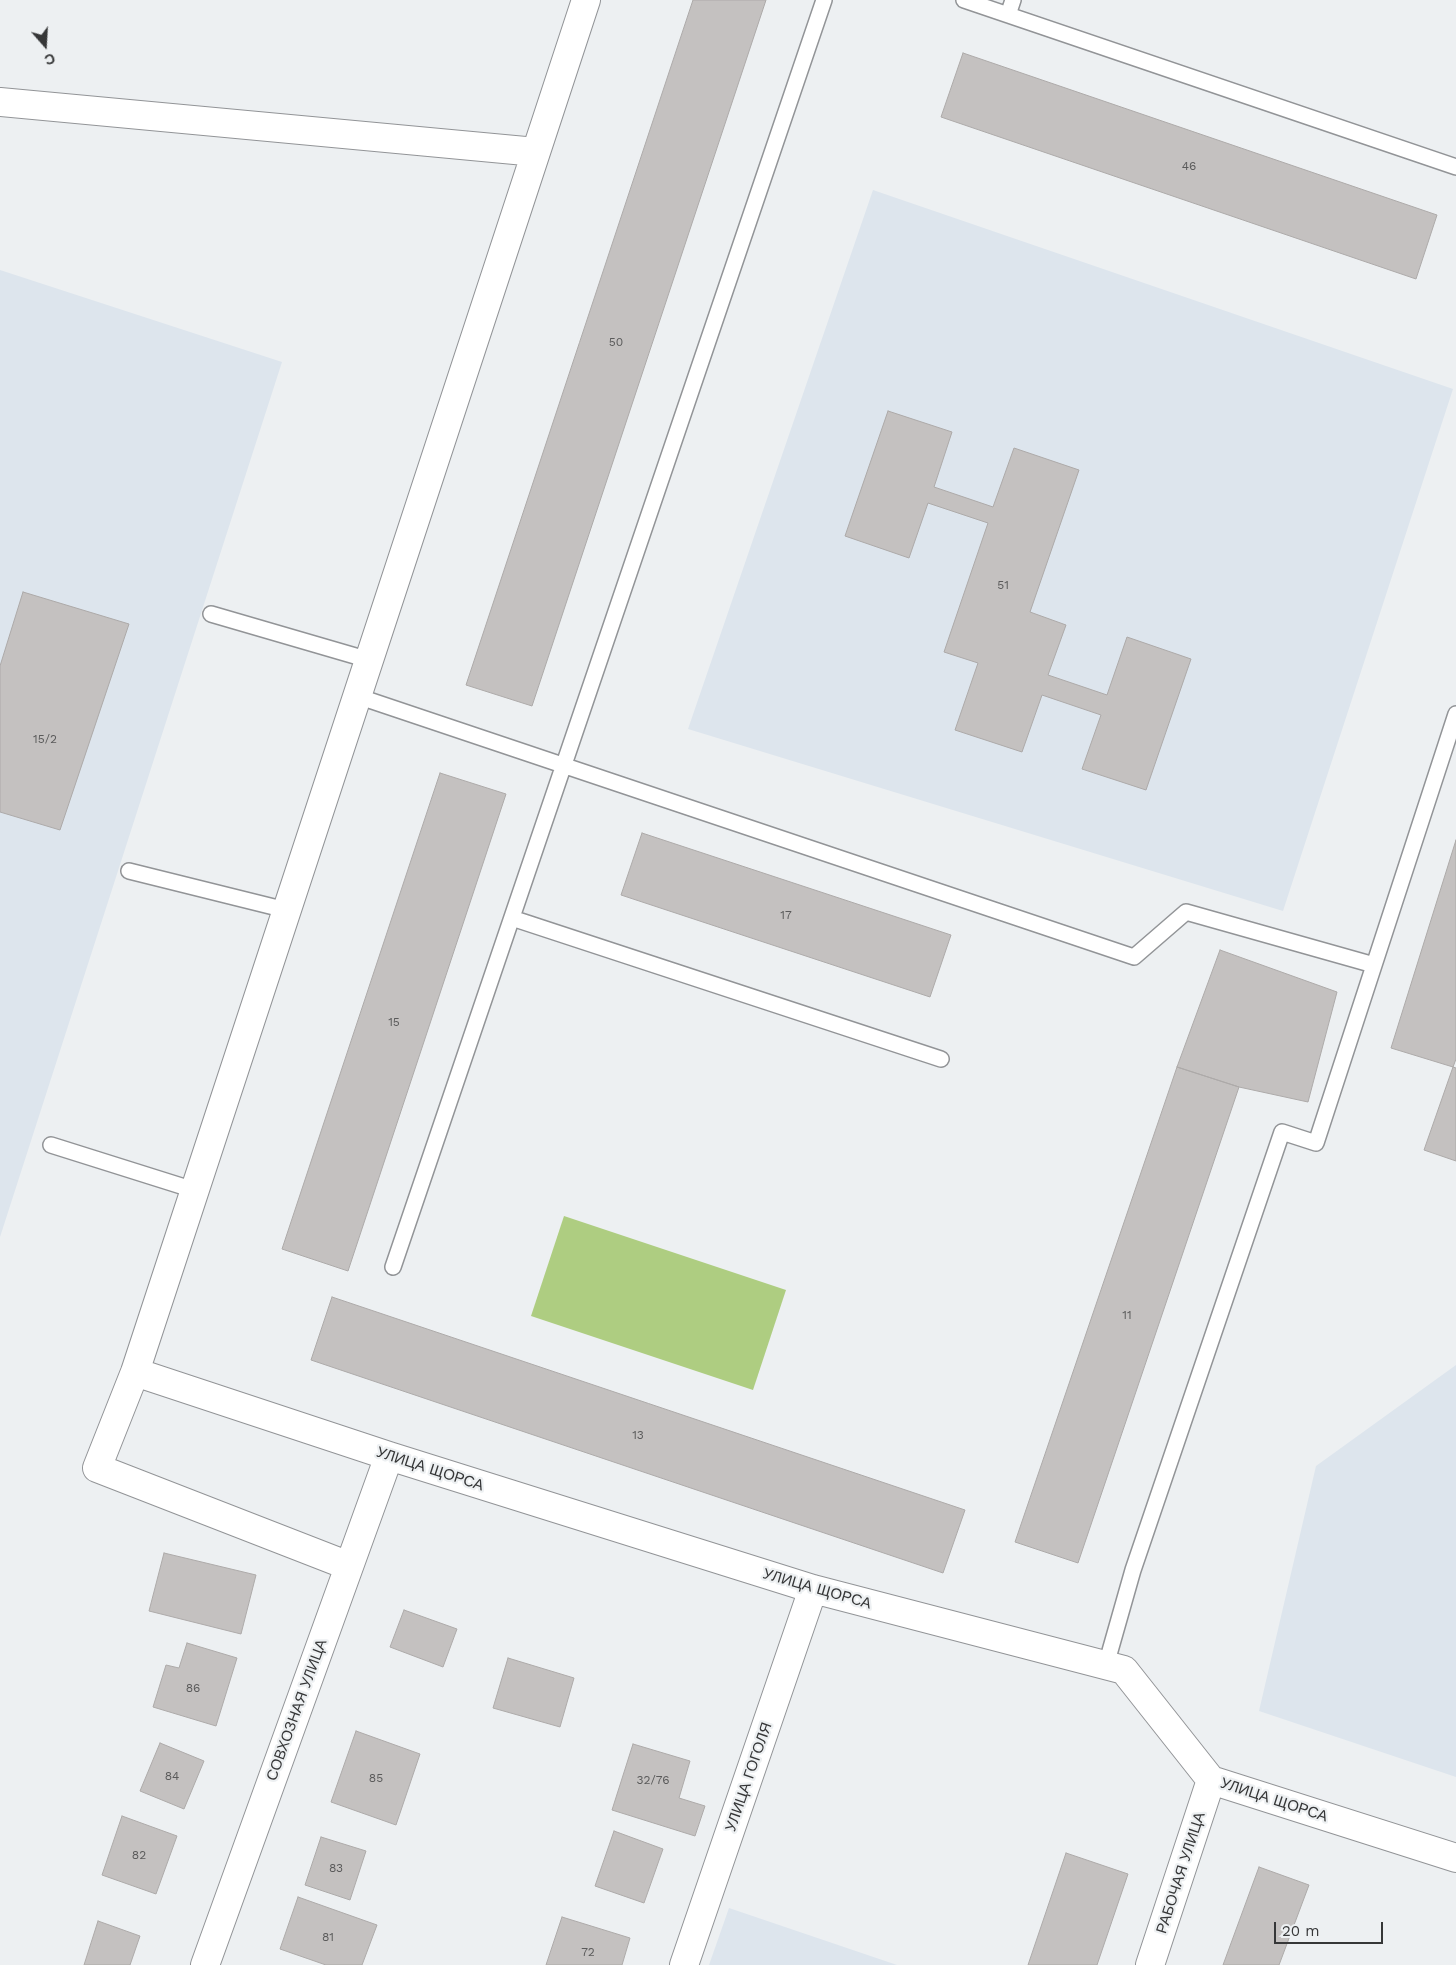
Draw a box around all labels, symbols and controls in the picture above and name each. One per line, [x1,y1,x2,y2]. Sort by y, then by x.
north arrow [20,20,70,70]
text: С [42,50,57,68]
house number: 46 [1182,159,1196,173]
house number: 50 [609,335,623,349]
house number: 51 [997,578,1009,592]
house number: 15/2 [33,732,57,746]
house number: 17 [780,908,792,922]
house number: 15 [388,1015,400,1029]
house number: 11 [1122,1308,1132,1322]
house number: 13 [632,1428,644,1442]
street label: УЛИЦА ЩОРСА [374,1443,486,1495]
street label: УЛИЦА ЩОРСА [761,1565,873,1613]
street label: СОВХОЗНАЯ УЛИЦА [263,1637,331,1783]
house number: 86 [186,1681,200,1695]
street label: УЛИЦА ГОГОЛЯ [722,1720,776,1834]
house number: 84 [165,1769,179,1783]
house number: 85 [369,1771,383,1785]
house number: 32/76 [636,1773,670,1787]
street label: УЛИЦА ЩОРСА [1218,1774,1330,1826]
street label: РАБОЧАЯ УЛИЦА [1153,1810,1209,1936]
house number: 82 [132,1848,146,1862]
house number: 83 [329,1861,343,1875]
scale bar [1276,1912,1385,1944]
text: 20 m [1282,1922,1320,1940]
house number: 81 [322,1930,334,1944]
house number: 72 [581,1945,595,1959]

